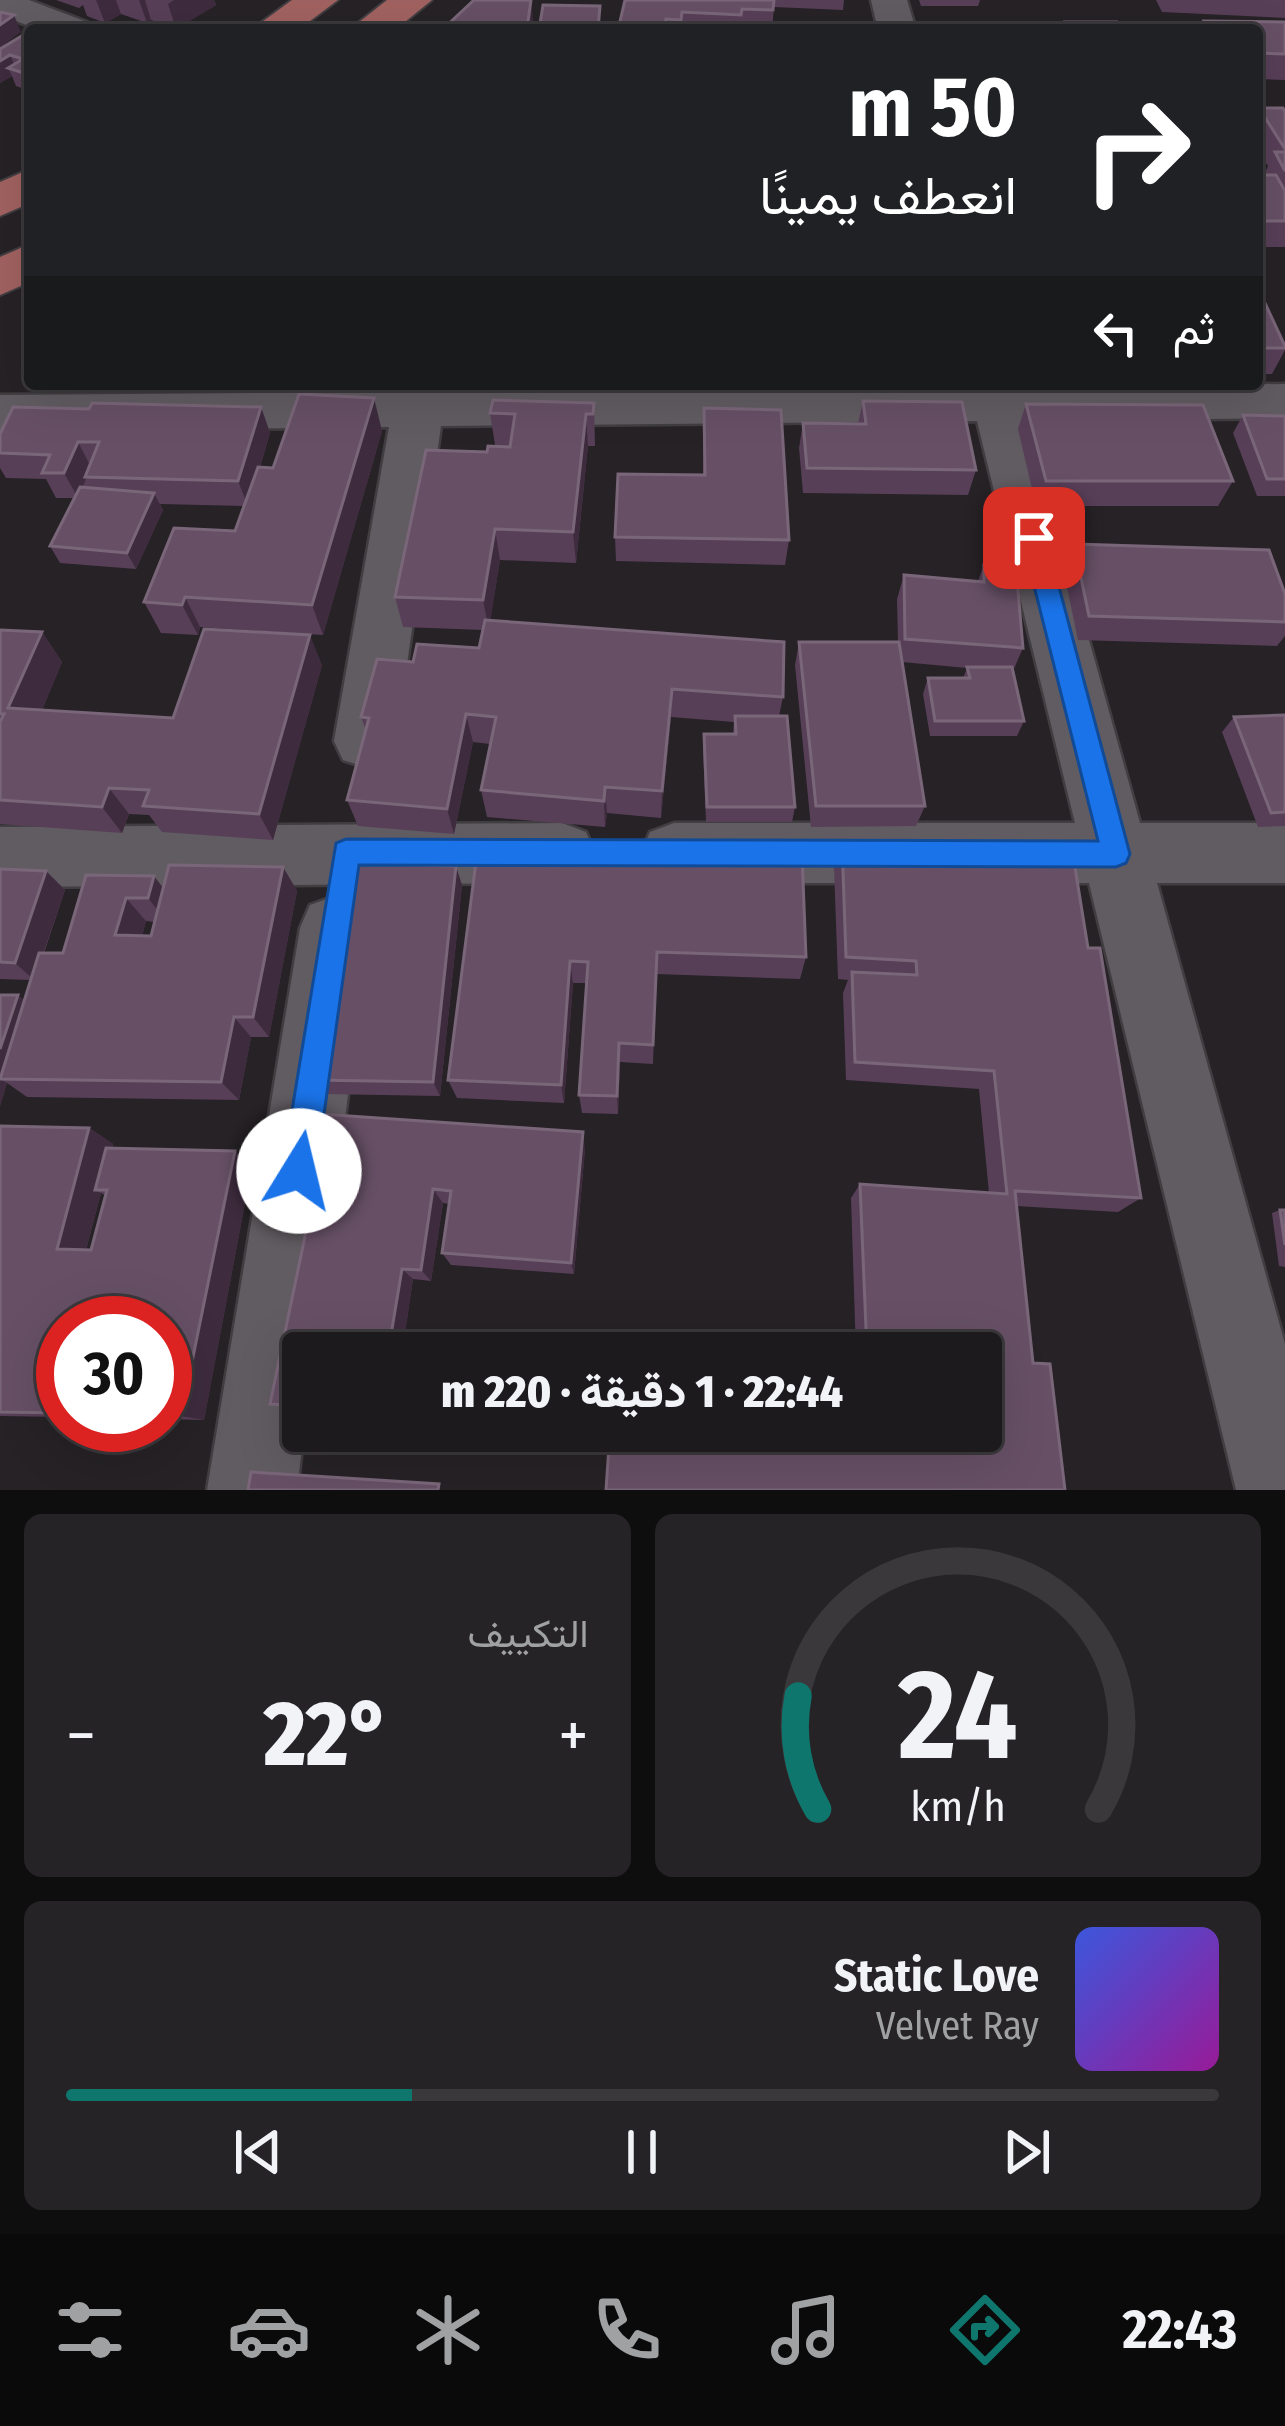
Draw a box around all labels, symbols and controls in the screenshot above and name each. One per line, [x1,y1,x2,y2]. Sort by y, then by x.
text: 50 m [848,57,1017,158]
icon: right [1059,72,1215,228]
text: انعطف يمينًا [759,164,1017,228]
icon: left [1083,300,1149,366]
text: ثم [1173,302,1215,356]
pin [983,487,1085,589]
icon: arrive [1001,505,1067,571]
position arrow [236,1108,362,1234]
speed limit sign: 30 [36,1296,192,1452]
text: 22:44 · 1 دقيقة · 220 m [441,1365,843,1419]
text: التكييف [468,1611,589,1657]
text: 24 [897,1641,1017,1791]
text: 22° [264,1681,390,1789]
text: − [66,1696,96,1775]
text: + [558,1696,589,1775]
text: km/h [910,1780,1006,1831]
text: Static Love [834,1949,1039,2003]
text: Velvet Ray [876,2003,1039,2049]
icon: previous [225,2119,291,2185]
icon: pause [609,2119,675,2185]
icon: next [994,2119,1060,2185]
icon: filters [48,2288,132,2372]
icon: car [227,2288,311,2372]
icon: climate [406,2288,490,2372]
icon: phone [585,2288,669,2372]
icon: music [764,2288,848,2372]
icon: directions [943,2288,1027,2372]
text: 22:43 [1123,2298,1237,2362]

